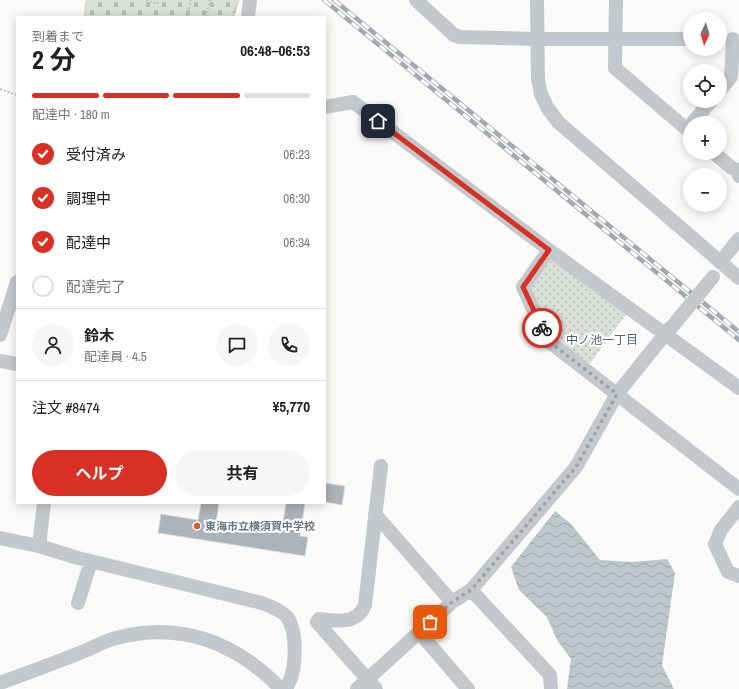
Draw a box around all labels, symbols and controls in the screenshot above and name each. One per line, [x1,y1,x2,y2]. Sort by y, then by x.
north arrow [683,12,727,56]
map controls [683,12,727,212]
text: 到着まで [32,28,84,45]
text: 06:48–06:53 [240,40,310,61]
text: 2 分 [32,42,76,77]
button: locate [683,64,727,108]
pin [361,104,395,138]
text: 配達中 · 180 m [32,106,110,123]
icon: home [367,110,389,132]
button: + [683,116,727,160]
icon: check [32,143,54,165]
text: 受付済み [66,144,126,165]
text: 06:23 [283,146,310,163]
button: − [683,168,727,212]
icon: check [32,187,54,209]
text: 調理中 [66,188,111,209]
text: 06:30 [283,190,310,207]
icon: check [32,231,54,253]
text: 配達中 [66,232,111,253]
text: 06:34 [283,234,310,251]
text: 配達完了 [66,276,126,297]
courier [522,308,562,348]
icon: bike [531,317,553,339]
button: person [32,324,74,366]
button: chat [216,324,258,366]
button: phone [268,324,310,366]
text: 鈴木 [84,325,114,346]
district label: 中ノ池一丁目 [566,332,638,348]
text: 配達員 · 4.5 [84,348,147,365]
text: ¥5,770 [272,396,310,417]
text: 注文 #8474 [32,397,100,418]
button: ヘルプ [32,450,167,496]
button: 共有 [175,450,310,496]
place label: 東海市立横須賀中学校 [205,519,315,533]
marker: 東海市立横須賀中学校 [192,521,202,531]
pin [413,605,447,639]
icon: bag [419,611,441,633]

